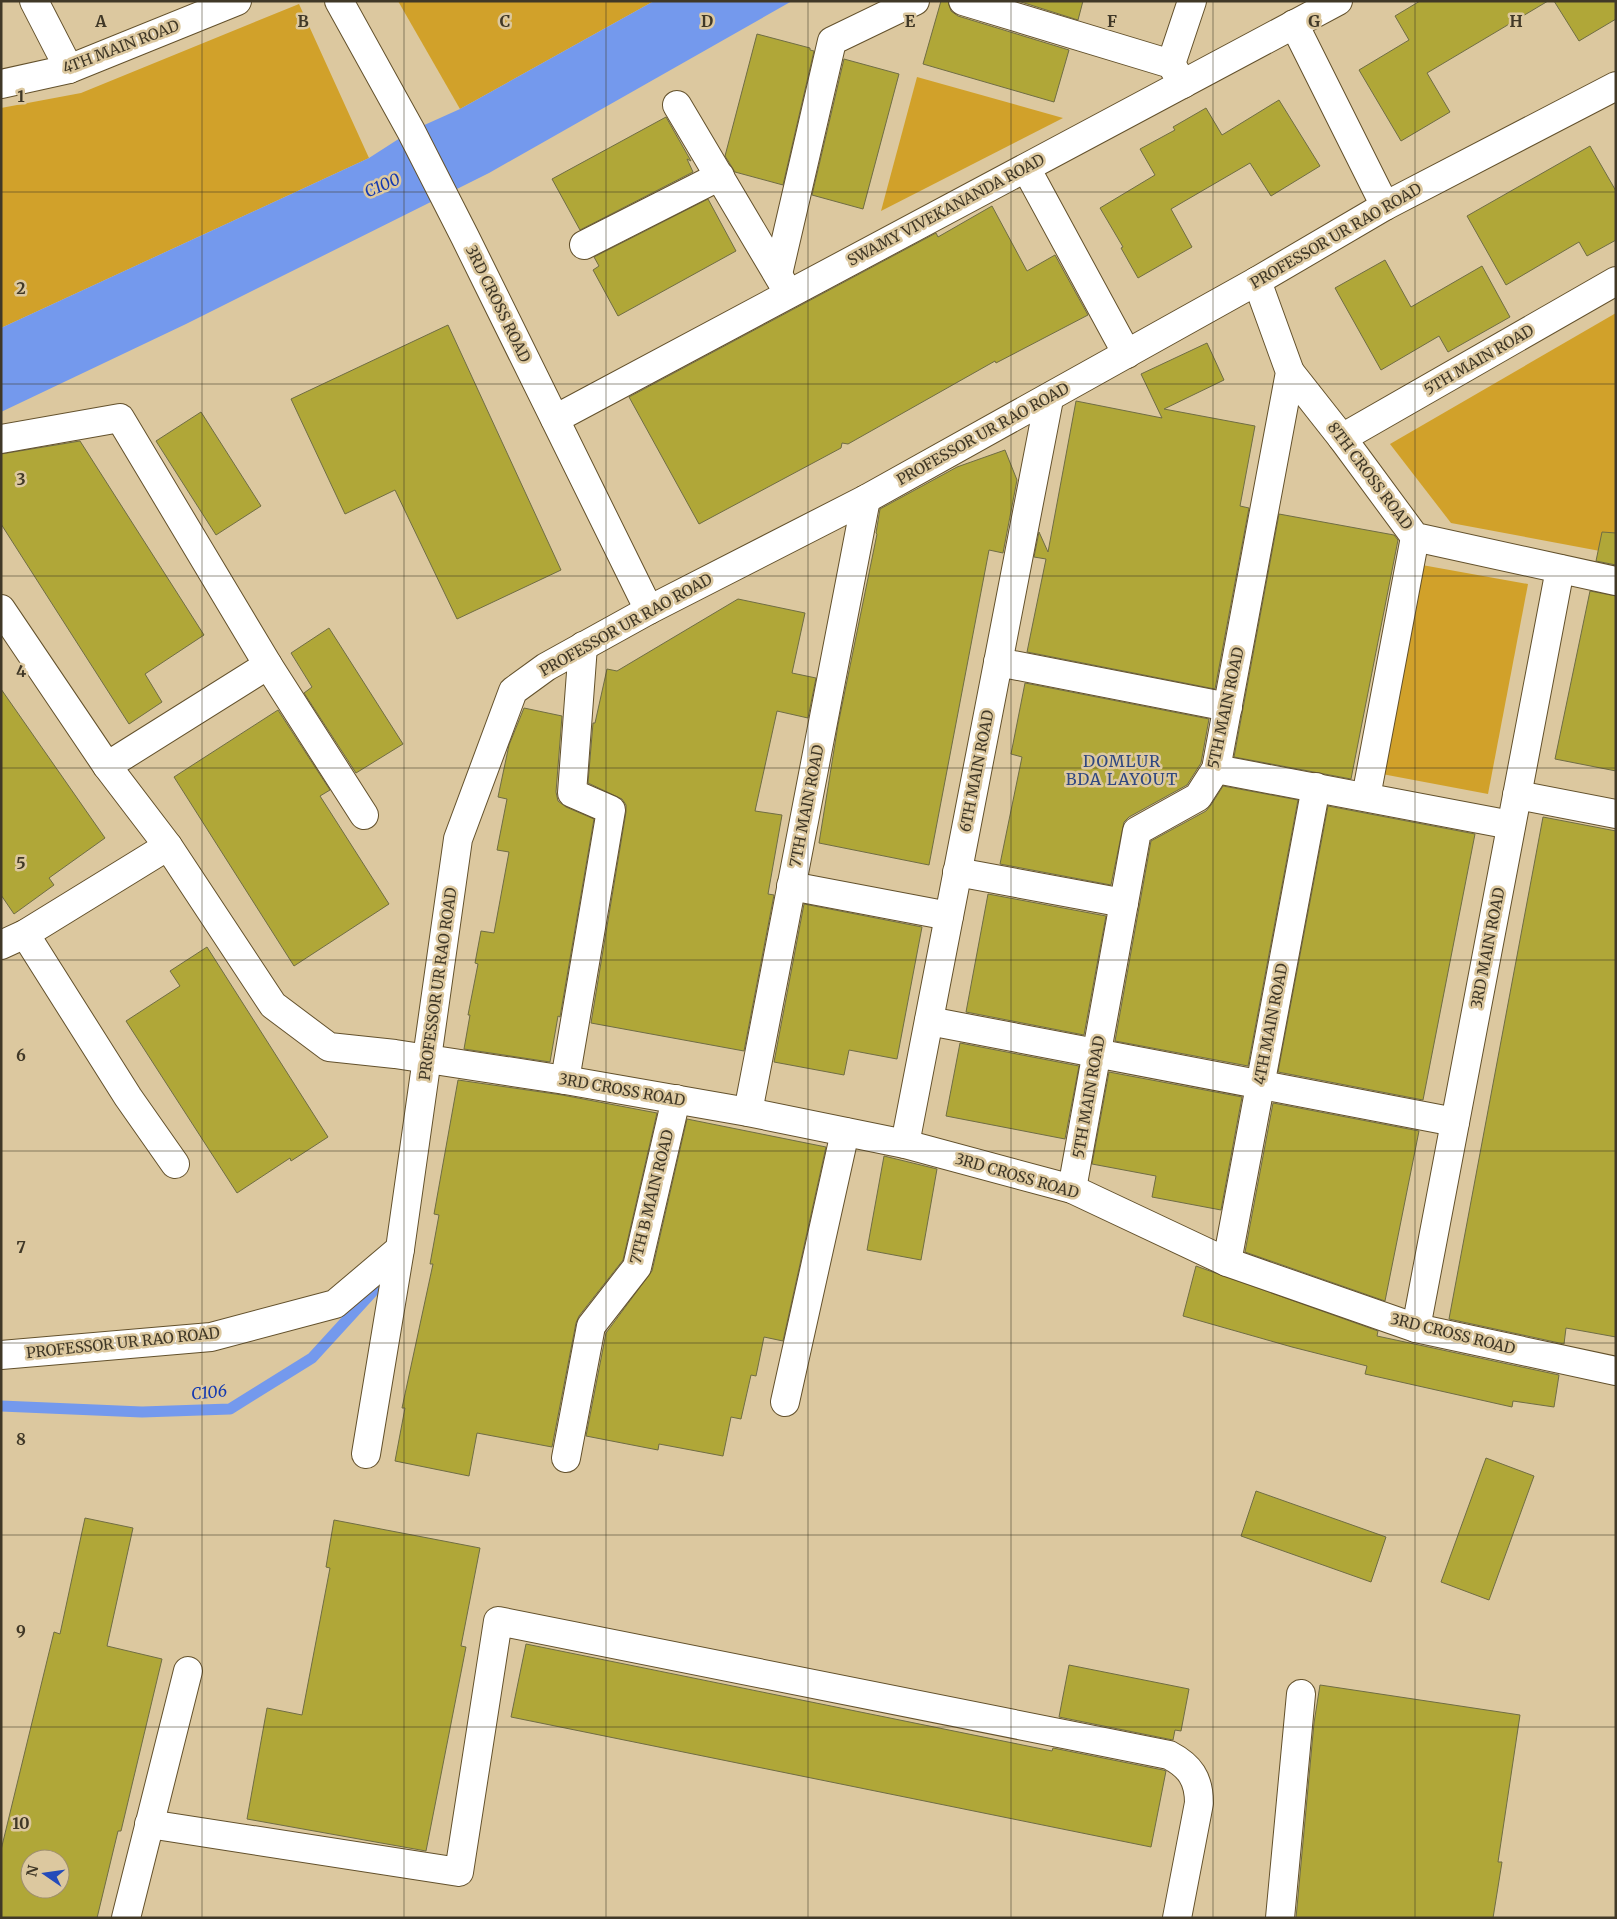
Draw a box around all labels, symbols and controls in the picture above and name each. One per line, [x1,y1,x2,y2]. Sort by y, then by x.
text: B [297,11,309,31]
text: C [500,11,510,31]
text: D [701,11,713,31]
text: E [905,11,916,31]
text: F [1107,11,1117,31]
text: G [1308,11,1320,31]
text: H [1509,11,1523,31]
street label: 4TH MAIN ROAD [60,17,182,77]
text: 1 [17,86,25,106]
street label: SWAMY VIVEKANANDA ROAD [844,149,1048,270]
water label: C100 [361,169,403,201]
street label: PROFESSOR UR RAO ROAD [1247,179,1425,292]
street label: 3RD CROSS ROAD [462,242,535,365]
text: 2 [16,278,26,298]
street label: 5TH MAIN ROAD [1420,320,1537,399]
street label: PROFESSOR UR RAO ROAD [893,378,1072,489]
street label: 8TH CROSS ROAD [1324,418,1417,533]
text: 3 [16,469,26,489]
street label: PROFESSOR UR RAO ROAD [536,569,715,680]
street label: 5TH MAIN ROAD [1203,645,1248,770]
text: 4 [16,661,26,681]
street label: 6TH MAIN ROAD [955,708,998,833]
street label: 7TH MAIN ROAD [785,743,828,869]
district label: DOMLUR BDA LAYOUT [1066,751,1178,789]
text: 5 [16,853,26,873]
street label: PROFESSOR UR RAO ROAD [415,886,460,1082]
street label: 3RD MAIN ROAD [1466,886,1509,1010]
street label: 4TH MAIN ROAD [1249,962,1292,1086]
street label: 5TH MAIN ROAD [1068,1034,1109,1160]
text: 6 [16,1045,26,1065]
street label: 3RD CROSS ROAD [558,1069,687,1110]
street label: 7TH B MAIN ROAD [626,1128,677,1266]
street label: 3RD CROSS ROAD [953,1149,1081,1202]
text: 7 [16,1237,26,1257]
street label: 3RD CROSS ROAD [1389,1309,1517,1358]
street label: PROFESSOR UR RAO ROAD [25,1323,221,1362]
water label: C106 [190,1380,228,1404]
text: 8 [16,1429,26,1449]
text: 9 [16,1621,26,1641]
text: 10 [12,1813,30,1833]
north arrow [20,1849,70,1899]
text: N [22,1864,42,1878]

